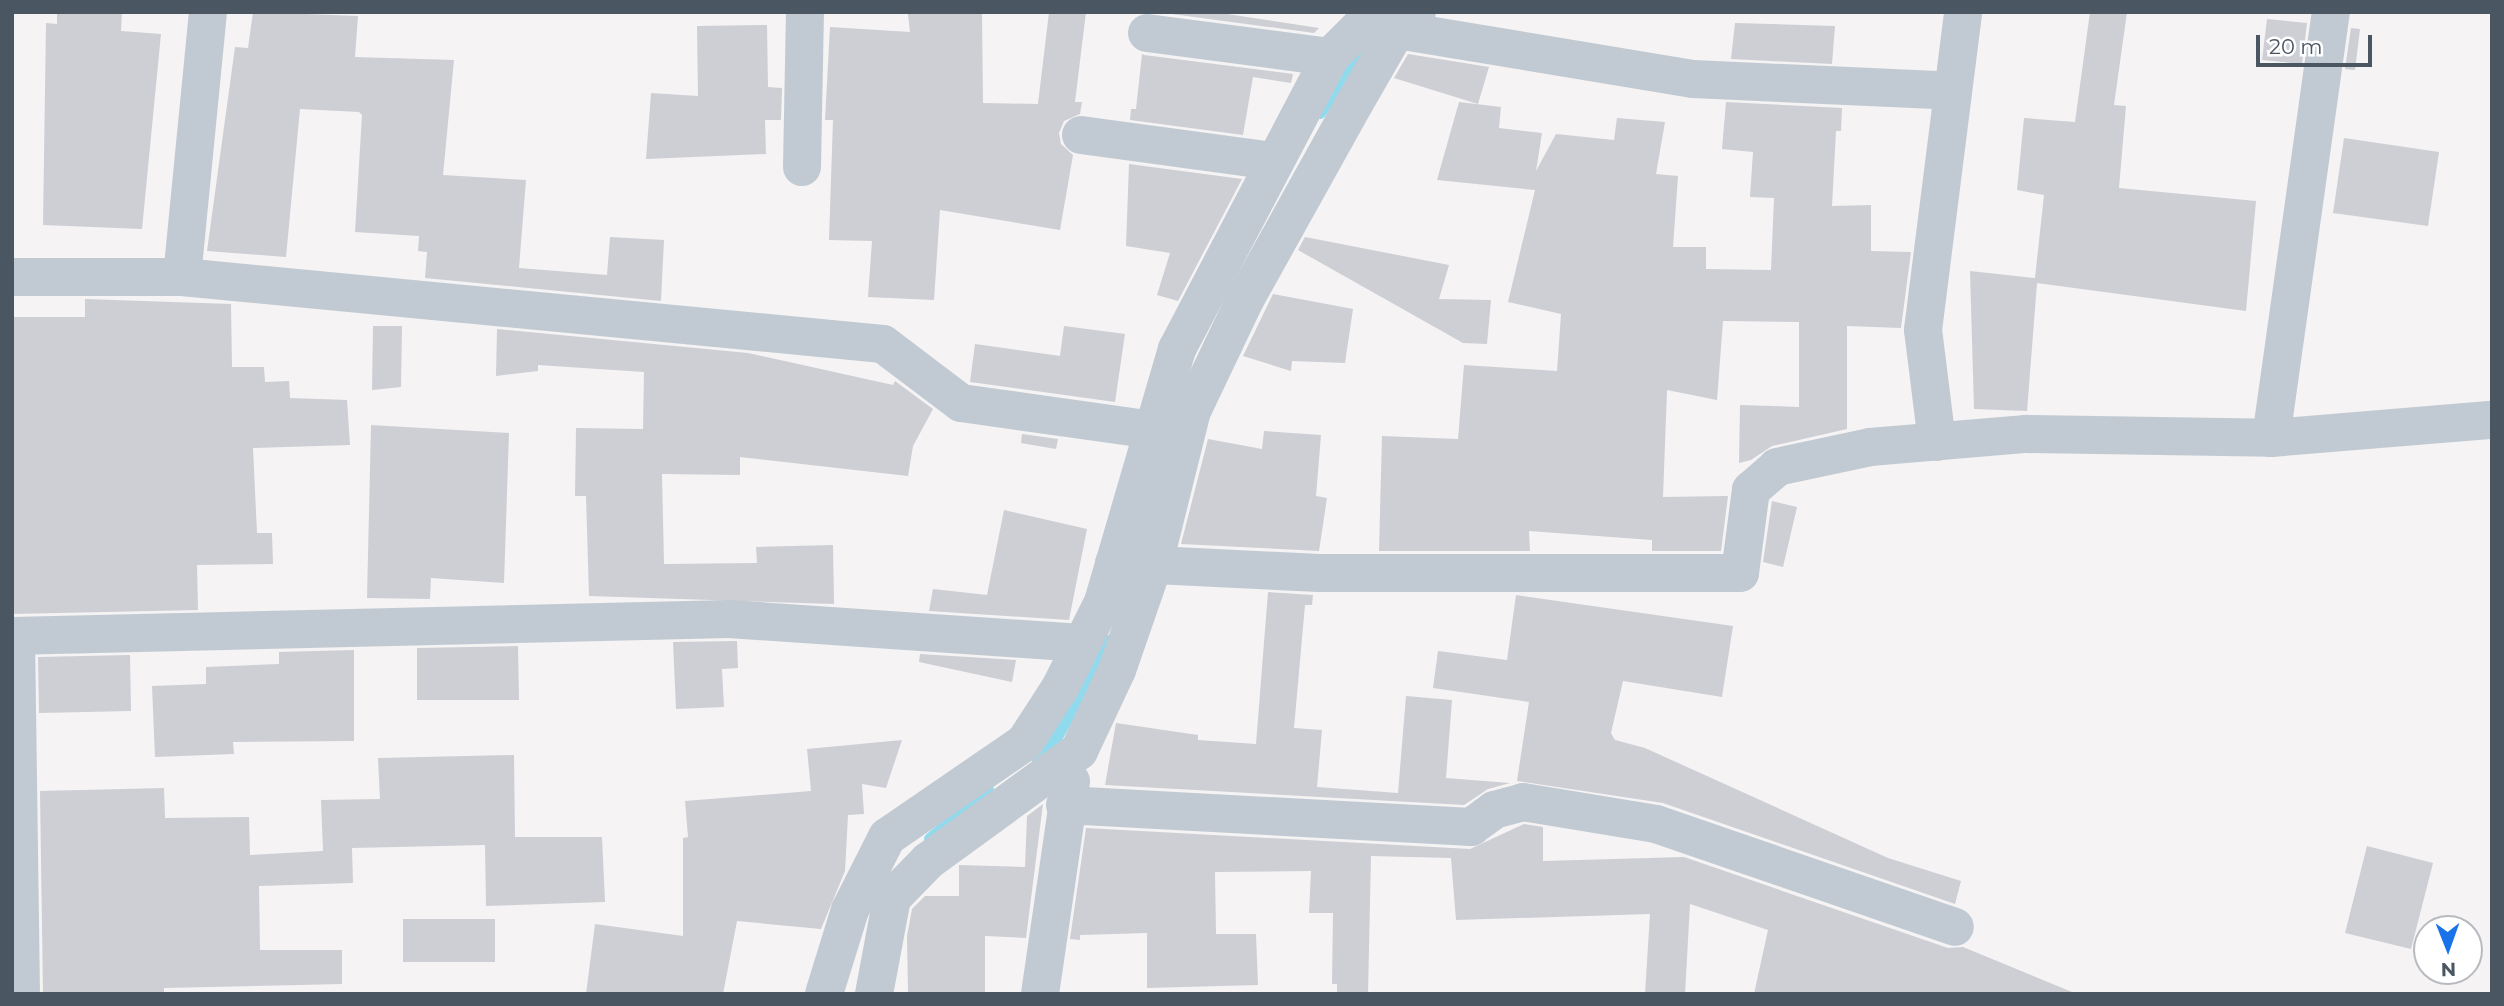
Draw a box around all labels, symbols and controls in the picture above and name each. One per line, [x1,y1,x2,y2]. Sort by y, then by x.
scale bar [2259,21,2374,65]
text: 20 m [2269,34,2323,59]
north arrow [2413,915,2483,985]
text: N [2440,958,2456,981]

